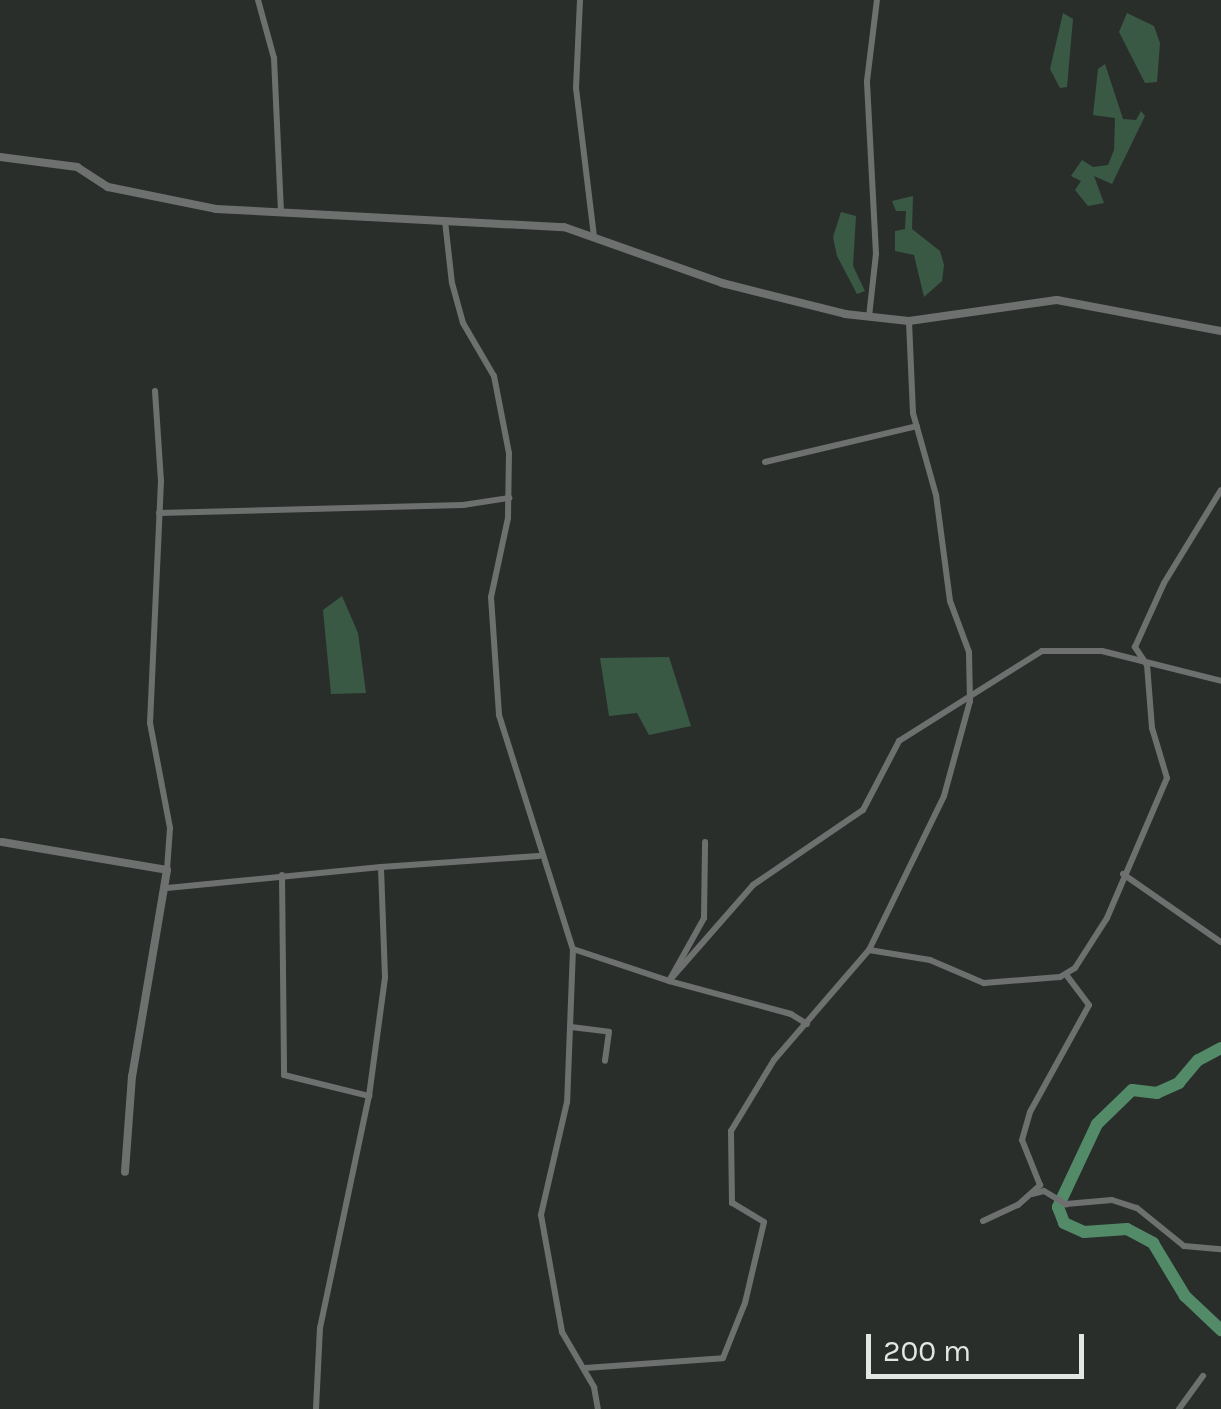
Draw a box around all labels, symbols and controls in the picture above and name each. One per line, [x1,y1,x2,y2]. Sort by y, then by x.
scale bar [871,1314,1088,1376]
text: 200 m [883,1333,971,1369]

